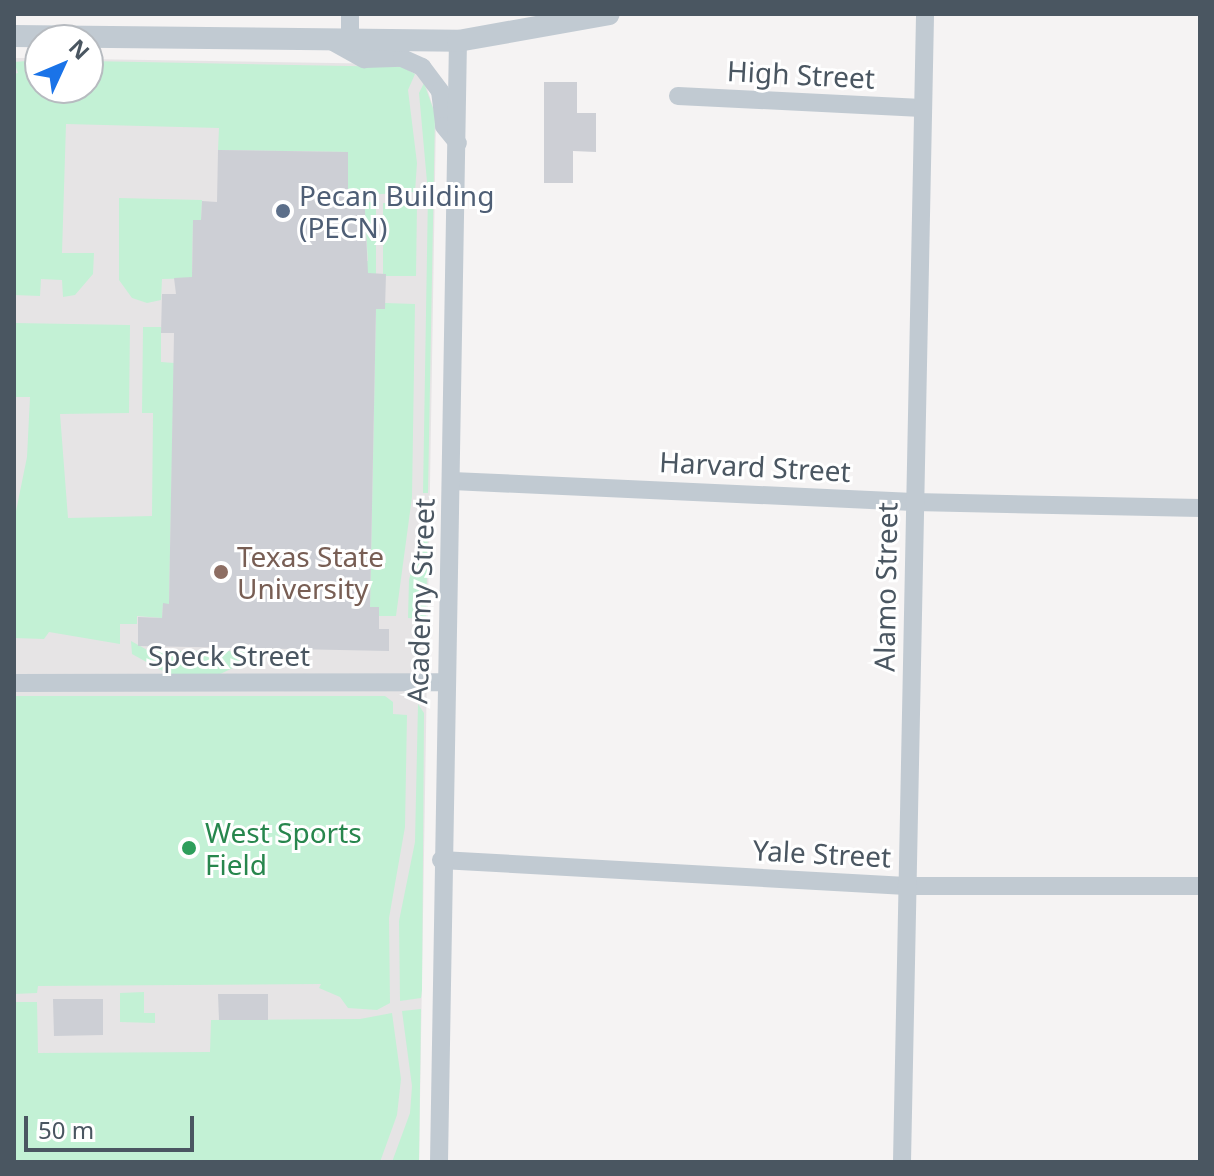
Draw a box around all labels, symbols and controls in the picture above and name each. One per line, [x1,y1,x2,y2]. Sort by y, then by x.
north arrow [24,24,104,104]
text: N [63,32,97,66]
street label: High Street [726,53,876,95]
place label: Pecan Building (PECN) [299,178,494,244]
marker: Pecan Building (PECN) [274,202,292,220]
street label: Harvard Street [658,444,852,488]
street label: Academy Street [400,497,440,705]
street label: Alamo Street [867,502,903,672]
place label: Texas State University [237,539,384,605]
marker: Texas State University [212,563,230,581]
street label: Speck Street [148,638,310,672]
place label: West Sports Field [205,815,362,881]
street label: Yale Street [752,833,892,873]
marker: West Sports Field [180,839,198,857]
scale bar [28,1100,198,1150]
text: 50 m [38,1113,94,1146]

